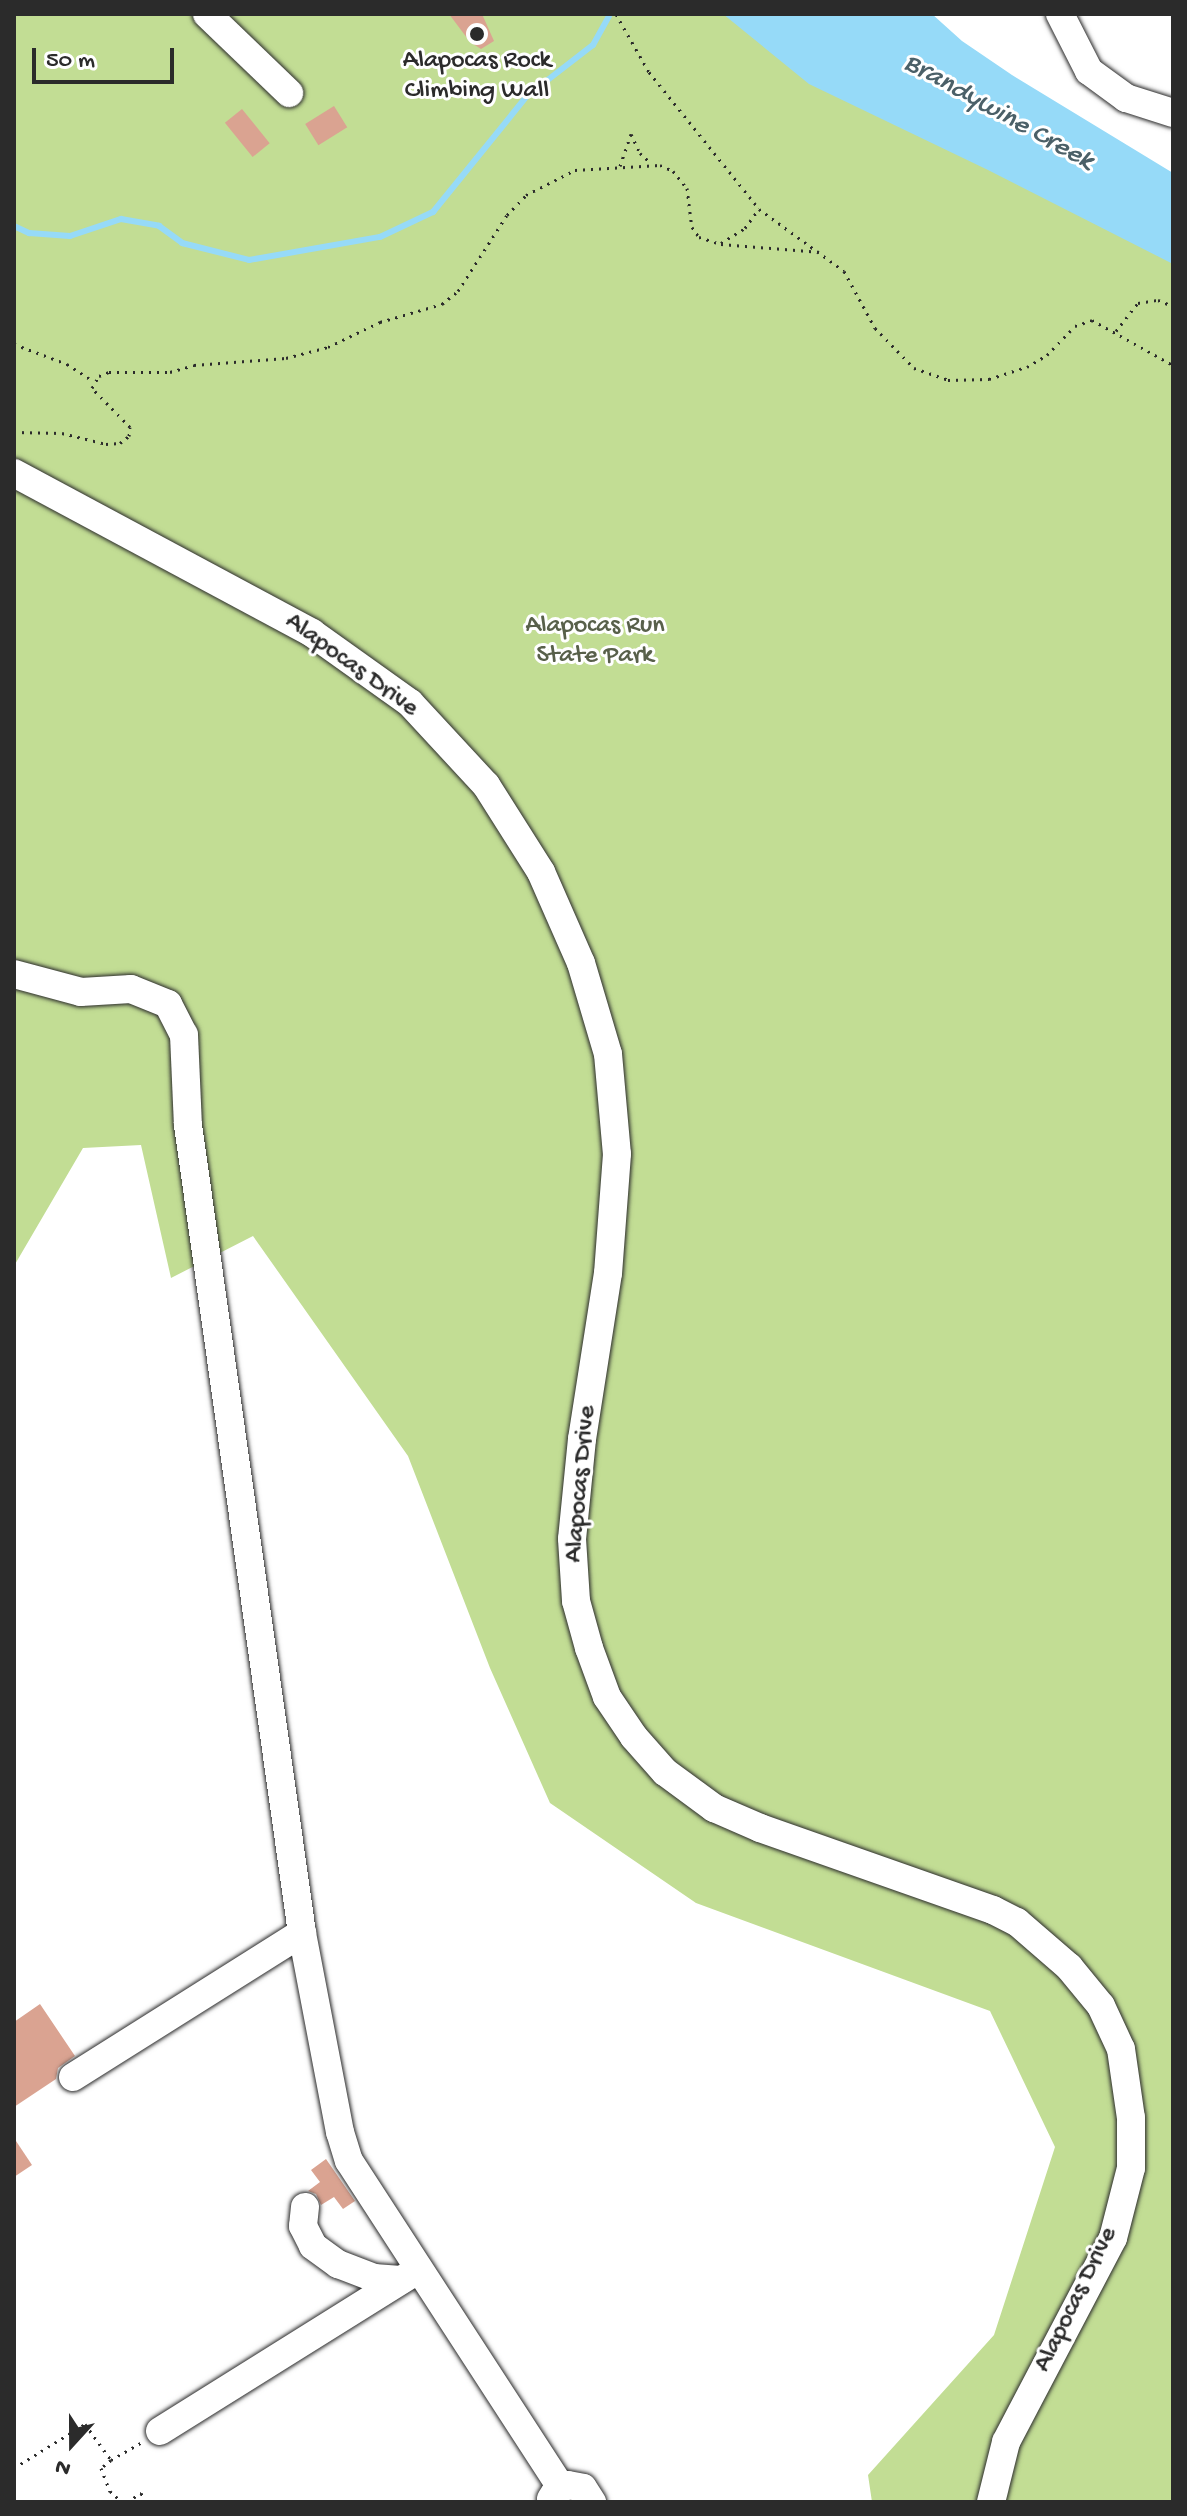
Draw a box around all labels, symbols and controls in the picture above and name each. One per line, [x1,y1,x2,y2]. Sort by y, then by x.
marker: Alapocas Rock Climbing Wall [468,25,486,43]
scale bar [36,32,178,82]
place label: Alapocas Rock Climbing Wall [403,46,551,108]
text: 50 m [46,47,95,76]
water label: Brandywine Creek [897,47,1099,179]
street label: Alapocas Drive [278,607,424,725]
park label: Alapocas Run State Park [526,611,664,672]
street label: Alapocas Drive [560,1404,604,1564]
street label: Alapocas Drive [1028,2222,1126,2378]
north arrow [32,2404,112,2484]
text: N [52,2452,75,2481]

